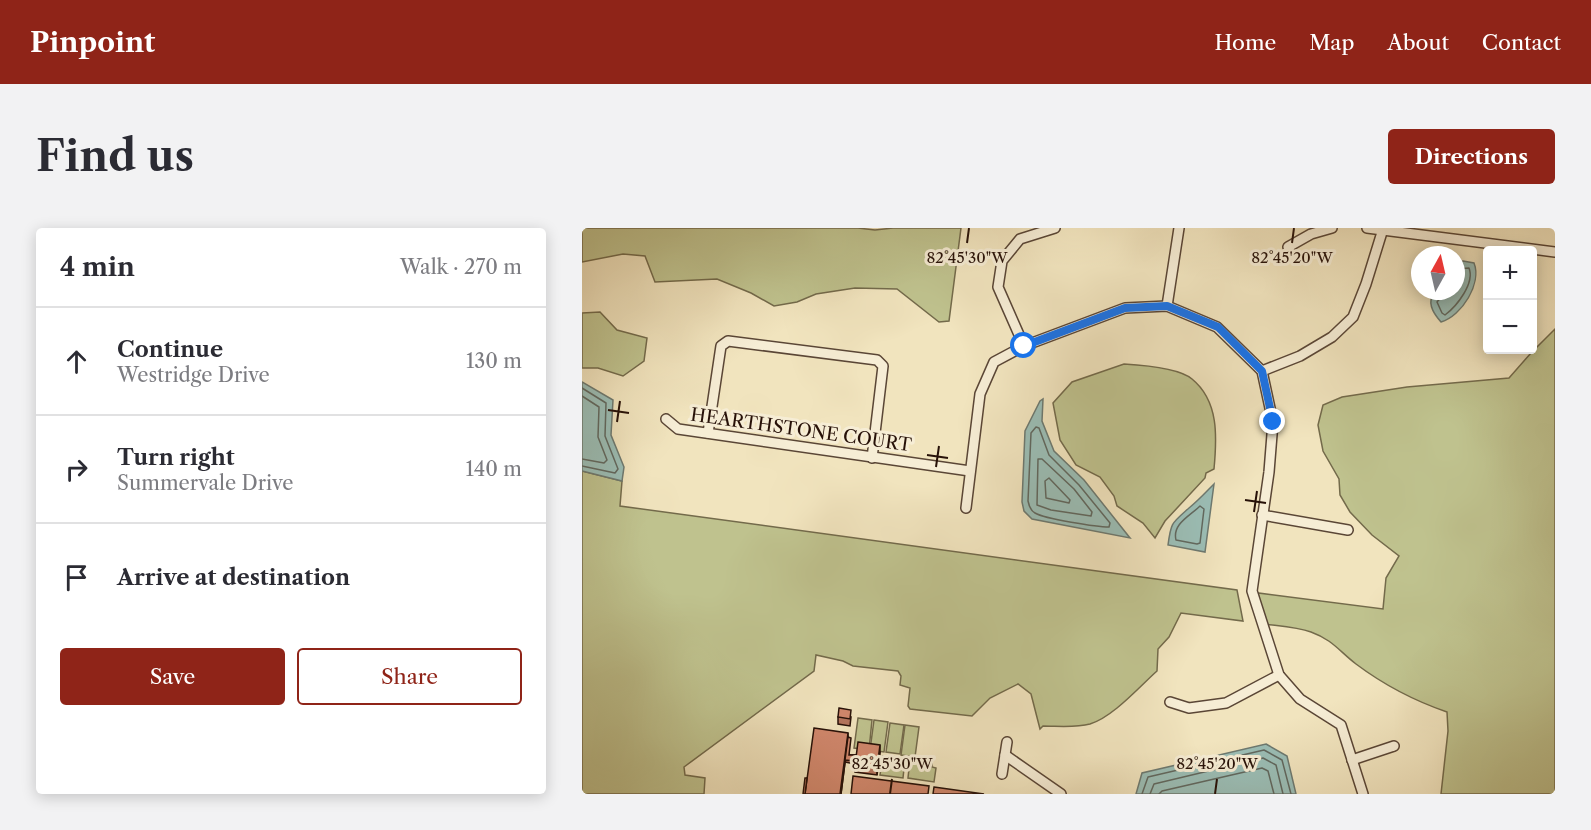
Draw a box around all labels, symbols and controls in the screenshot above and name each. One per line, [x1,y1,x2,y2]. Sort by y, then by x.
text: Pinpoint [30,25,155,59]
text: Home [1215,30,1276,55]
text: Map [1309,30,1354,55]
text: About [1387,30,1449,55]
text: Contact [1482,30,1561,55]
button: Directions [1388,129,1555,184]
text: Find us [36,130,194,182]
north arrow [1411,246,1465,300]
map controls [1483,246,1537,354]
button: + [1483,246,1537,300]
text: 82°45'30"W [926,248,1008,267]
text: 82°45'20"W [1251,248,1333,267]
text: 4 min [60,251,135,283]
text: Walk · 270 m [400,255,522,279]
button: − [1483,300,1537,354]
route start [1010,332,1036,358]
text: Continue [117,336,223,363]
icon: ahead [60,345,93,378]
text: 130 m [466,349,522,373]
text: Westridge Drive [117,363,270,387]
street label: HEARTHSTONE COURT [689,404,913,456]
route end [1259,408,1285,434]
text: Turn right [117,444,235,471]
icon: right [60,453,93,486]
text: 140 m [465,457,522,481]
text: Summervale Drive [117,471,293,495]
icon: arrive [60,561,93,594]
text: Arrive at destination [117,564,350,591]
button: Save [60,648,285,705]
button: Share [297,648,522,705]
text: 82°45'30"W [851,754,933,773]
text: 82°45'20"W [1176,754,1258,773]

